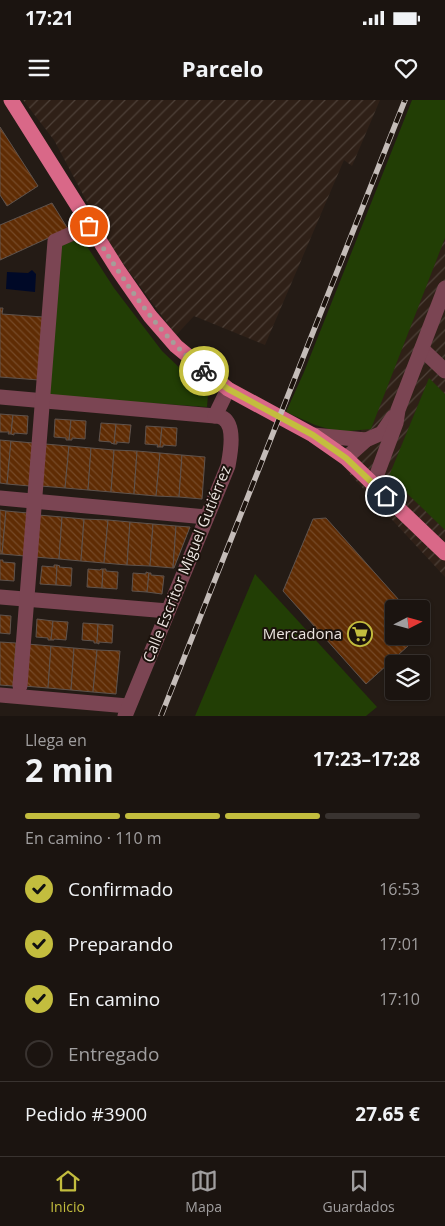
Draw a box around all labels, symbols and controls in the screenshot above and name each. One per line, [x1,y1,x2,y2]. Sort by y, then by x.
text: 17:21 [25,5,74,31]
text: Parcelo [182,53,263,83]
icon: menu [25,54,53,82]
icon: heart [392,54,420,82]
pin [68,205,110,247]
icon: bag [75,212,103,240]
courier [179,346,229,396]
icon: bike [190,357,218,385]
street label: Calle Escritor Miguel Gutiérrez [137,462,235,665]
pin [365,475,407,517]
icon: home [372,482,400,510]
north arrow [385,600,430,645]
map controls [385,600,430,700]
supermarket icon: Mercadona [347,621,373,647]
place label: Mercadona [263,623,342,643]
button: layers [385,655,430,700]
text: Llega en [25,729,87,751]
text: 17:23–17:28 [313,746,420,772]
text: 2 min [25,748,114,791]
text: En camino · 110 m [25,827,162,849]
icon: check [25,875,53,903]
text: Confirmado [68,876,173,902]
text: 16:53 [379,878,420,900]
icon: check [25,930,53,958]
text: Preparando [68,931,173,957]
text: 17:01 [379,933,420,955]
icon: check [25,985,53,1013]
text: En camino [68,986,160,1012]
text: 17:10 [379,988,420,1010]
text: Entregado [68,1041,159,1067]
text: Pedido #3900 [25,1101,147,1127]
text: 27.65 € [355,1101,420,1127]
tab: Inicio [50,1167,85,1216]
tab: Mapa [185,1167,222,1216]
tab: Guardados [322,1167,395,1216]

